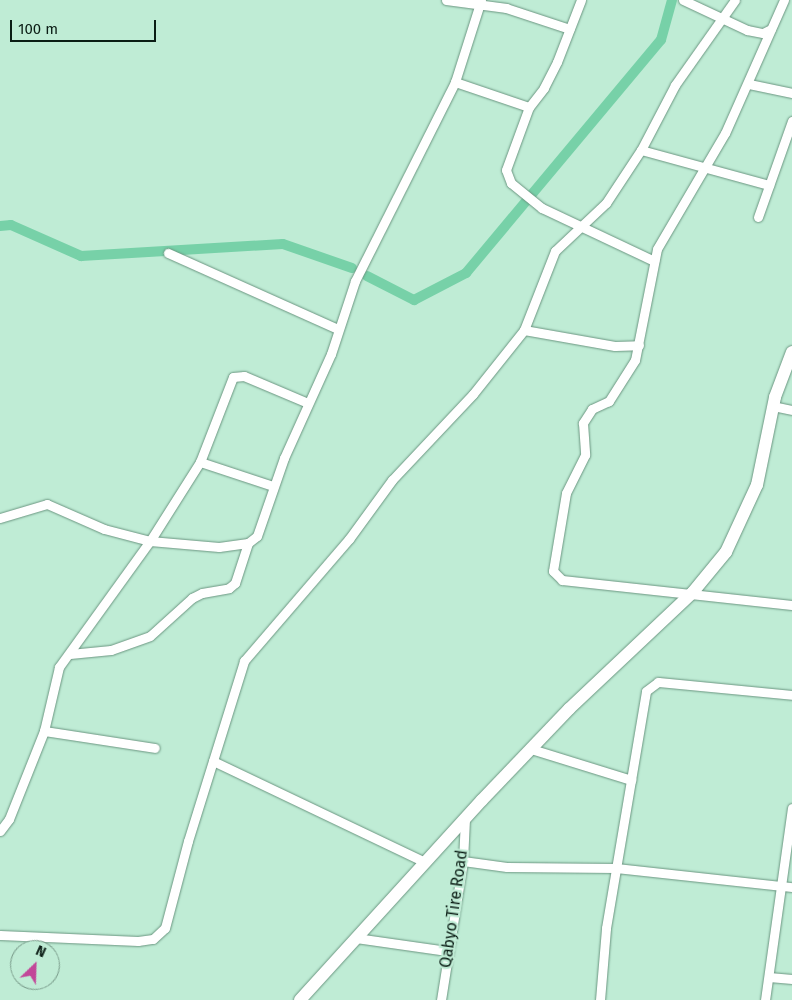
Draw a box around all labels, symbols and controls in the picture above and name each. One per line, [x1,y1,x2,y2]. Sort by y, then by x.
scale bar [12,10,159,42]
text: 100 m [18,20,58,38]
street label: Qabyo Tire Road [436,849,472,969]
north arrow [10,940,60,990]
text: N [33,942,49,961]

